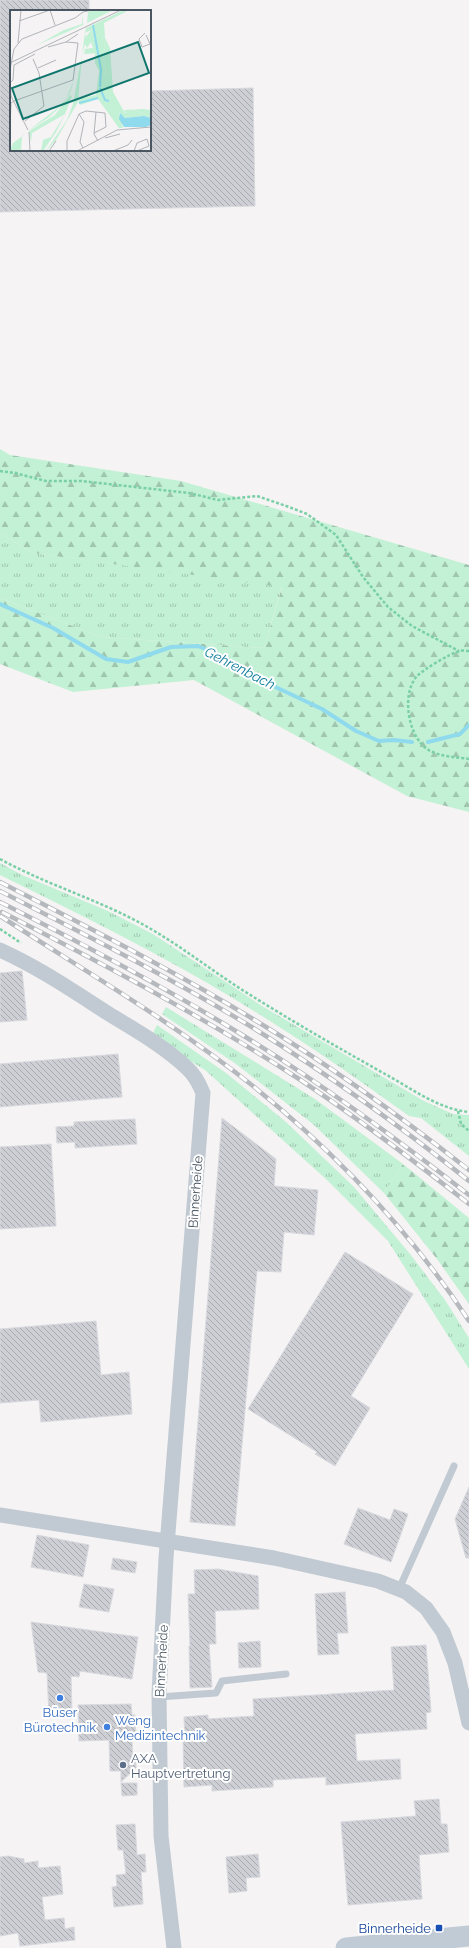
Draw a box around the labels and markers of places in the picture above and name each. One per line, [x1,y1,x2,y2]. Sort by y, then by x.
marker: Büser Bürotechnik [55,1693,65,1703]
place label: Büser Bürotechnik [24,1705,96,1735]
place label: Weng Medizintechnik [115,1713,206,1743]
marker: Weng Medizintechnik [102,1722,112,1732]
place label: AXA Hauptvertretung [131,1751,230,1781]
marker: AXA Hauptvertretung [118,1760,128,1770]
place label: Binnerheide [358,1921,431,1936]
marker: Binnerheide [434,1923,444,1933]

